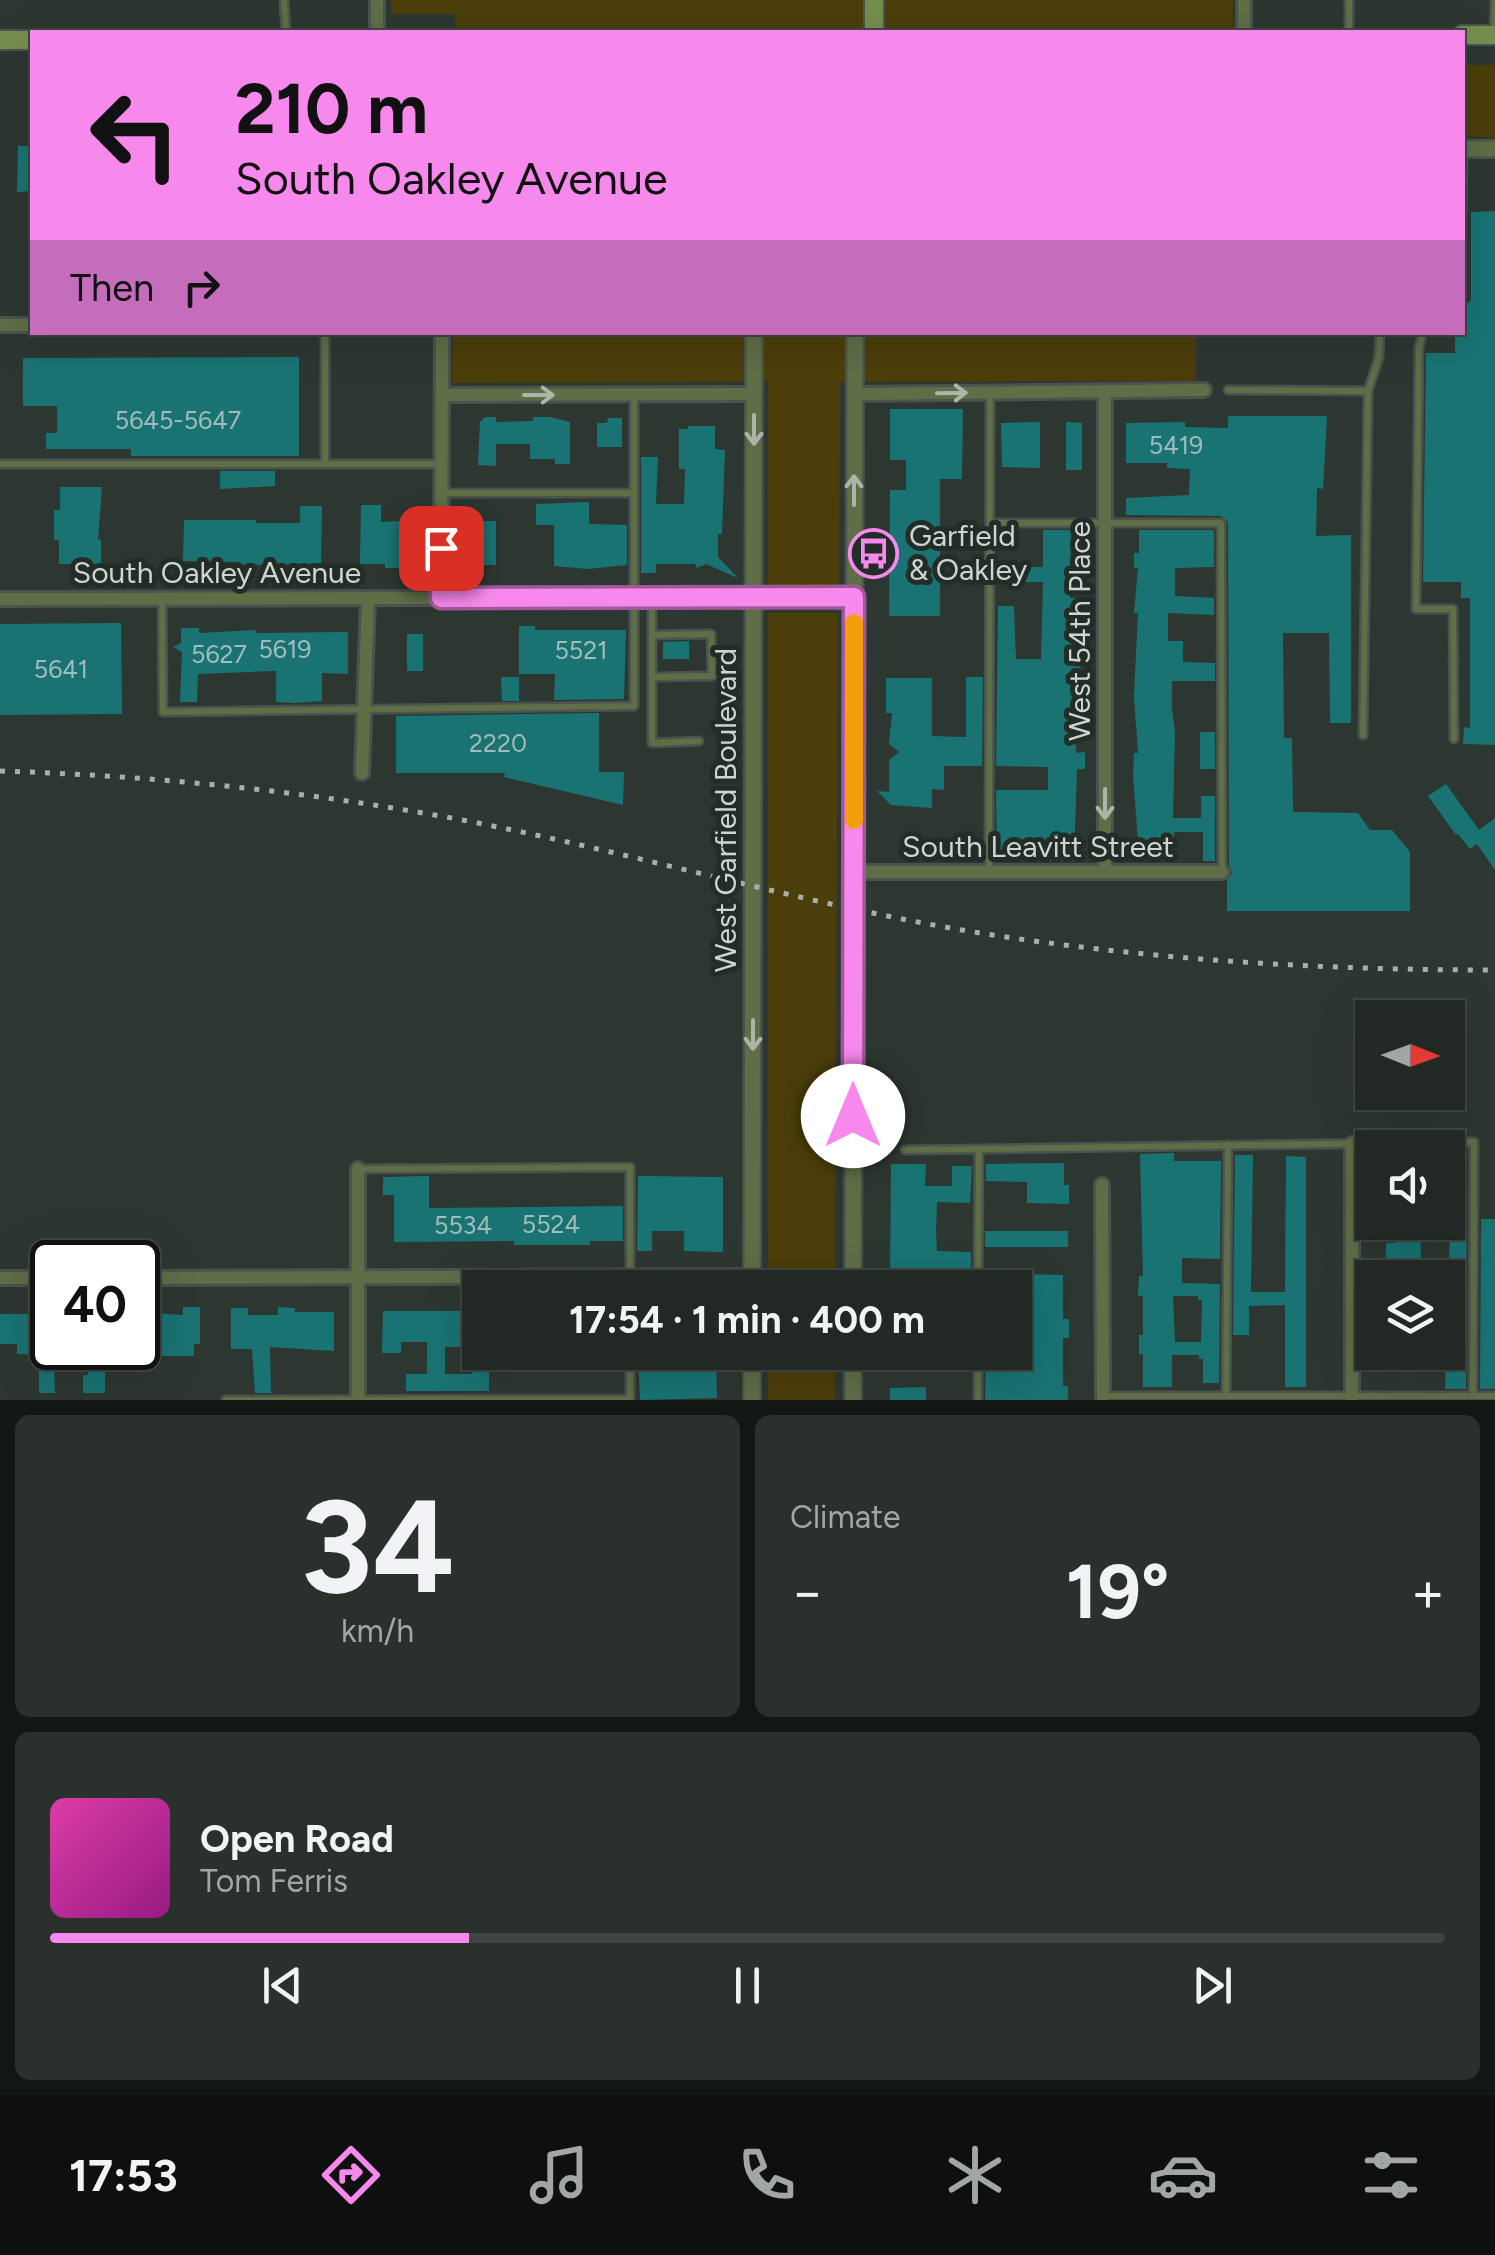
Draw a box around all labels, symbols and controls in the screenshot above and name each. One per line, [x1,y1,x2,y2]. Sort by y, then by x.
text: 210 m [235,66,428,151]
icon: left [70,70,200,200]
text: South Oakley Avenue [235,151,668,205]
icon: right [174,260,229,315]
text: Then [70,265,154,311]
one-way arrow [936,384,968,403]
one-way arrow [522,386,555,404]
house number: 5645-5647 [115,405,241,435]
one-way arrow [744,412,764,445]
house number: 5419 [1149,430,1203,460]
one-way arrow [844,475,864,508]
pin [399,506,484,591]
place label: Garfield & Oakley [909,517,1027,588]
icon: arrive [414,521,469,576]
street label: West 54th Place [1061,521,1098,741]
bus stop icon: Garfield & Oakley [848,527,900,579]
street label: South Oakley Avenue [73,554,361,591]
house number: 5619 [258,634,312,664]
house number: 5521 [554,635,608,665]
house number: 5627 [191,639,247,669]
street label: West Garfield Boulevard [707,648,744,972]
house number: 5641 [34,654,88,684]
house number: 2220 [469,728,527,758]
one-way arrow [1096,786,1114,819]
street label: South Leavitt Street [902,828,1174,865]
north arrow [1355,1000,1465,1110]
map controls [1355,1000,1465,1370]
one-way arrow [744,1018,762,1050]
position arrow [801,1064,905,1168]
button: sound [1355,1130,1465,1240]
house number: 5524 [522,1209,580,1239]
house number: 5534 [434,1210,492,1240]
speed limit sign: 40 [30,1240,160,1370]
button: layers [1355,1260,1465,1370]
text: 17:54 · 1 min · 400 m [569,1297,925,1343]
text: 34 [300,1469,455,1625]
text: Climate [790,1498,901,1536]
text: 19° [1066,1547,1169,1637]
text: − [790,1559,824,1625]
text: + [1411,1559,1445,1625]
text: km/h [341,1612,414,1650]
text: Open Road [200,1816,394,1862]
text: Tom Ferris [200,1862,348,1900]
icon: previous [255,1958,310,2013]
icon: pause [720,1958,775,2013]
icon: next [1185,1958,1240,2013]
icon: directions [316,2140,386,2210]
icon: music [524,2140,594,2210]
icon: phone [732,2140,802,2210]
icon: climate [940,2140,1010,2210]
icon: car [1148,2140,1218,2210]
icon: filters [1356,2140,1426,2210]
text: 17:53 [69,2148,178,2202]

